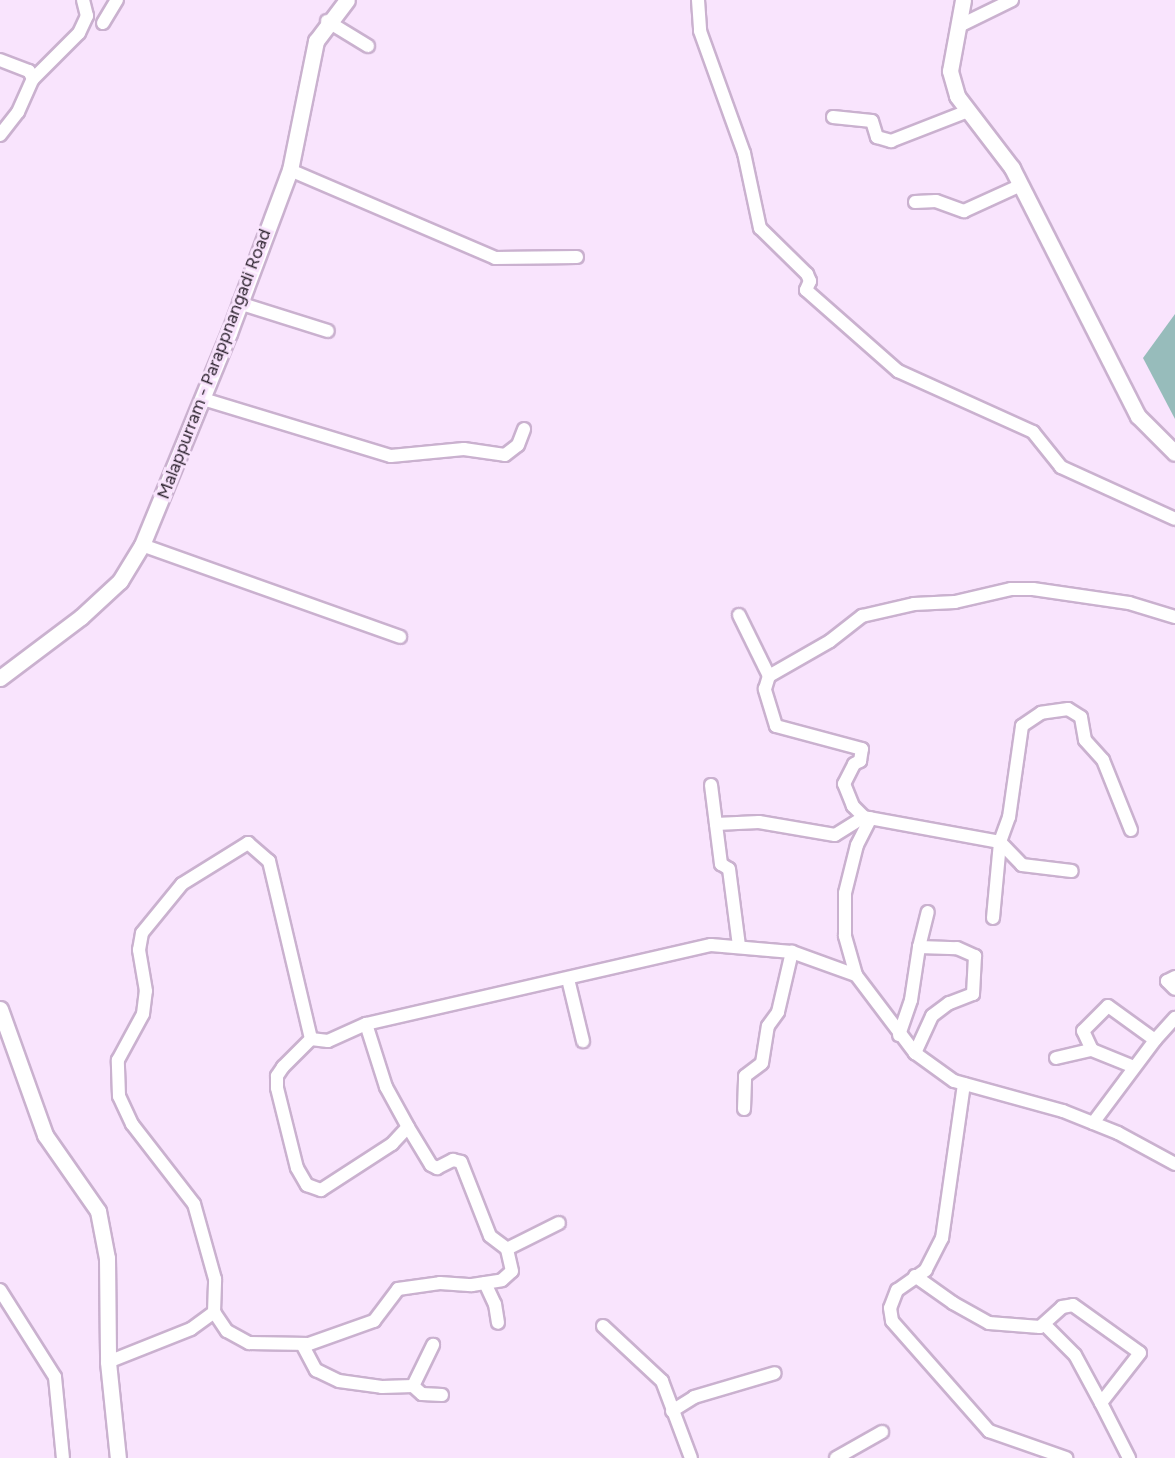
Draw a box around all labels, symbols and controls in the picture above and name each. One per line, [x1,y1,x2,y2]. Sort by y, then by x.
street label: Malappurram - Parappnangadi Road [152,226,276,502]

